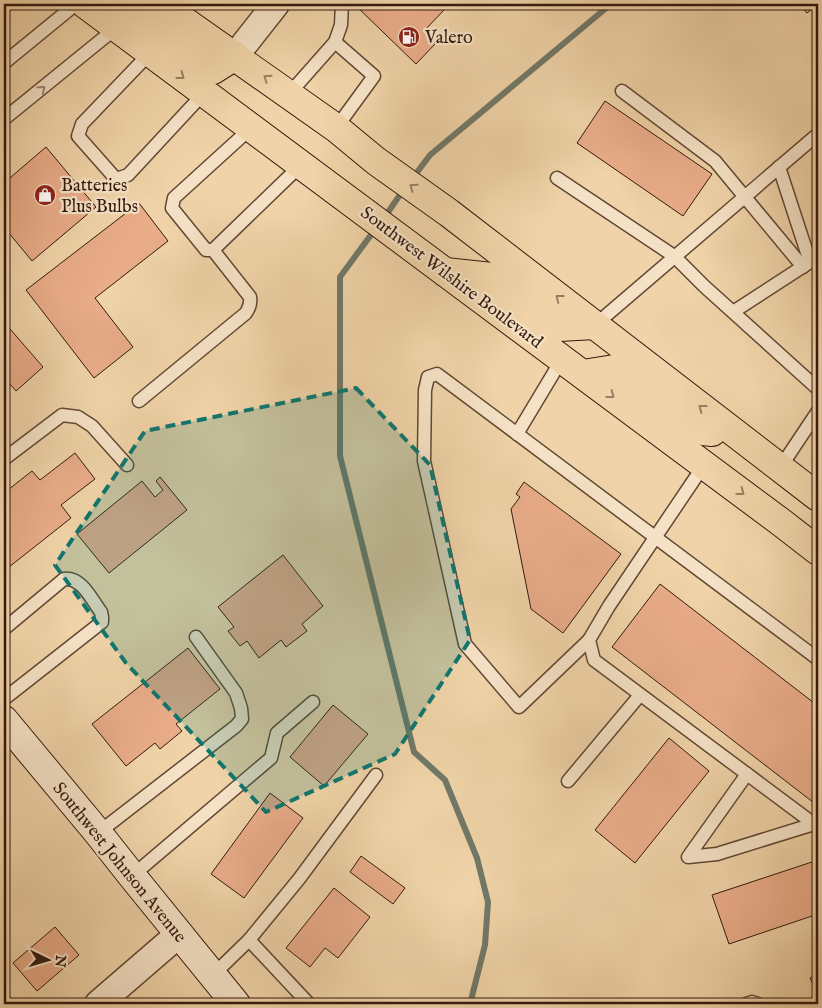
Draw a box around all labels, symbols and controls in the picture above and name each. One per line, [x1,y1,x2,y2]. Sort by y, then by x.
fuel station icon: Valero [397,25,421,49]
place label: Valero [424,27,473,50]
one-way arrow [176,71,185,80]
one-way arrow [264,76,273,84]
one-way arrow [36,85,45,94]
place label: Batteries Plus Bulbs [61,175,138,219]
shop icon: Batteries Plus Bulbs [33,183,57,207]
one-way arrow [409,184,419,193]
street label: Southwest Wilshire Boulevard [355,202,547,355]
one-way arrow [555,295,565,304]
one-way arrow [605,389,615,398]
one-way arrow [699,405,708,413]
one-way arrow [735,486,745,495]
street label: Southwest Johnson Avenue [47,778,191,948]
north arrow [22,936,72,986]
text: N [50,953,70,968]

